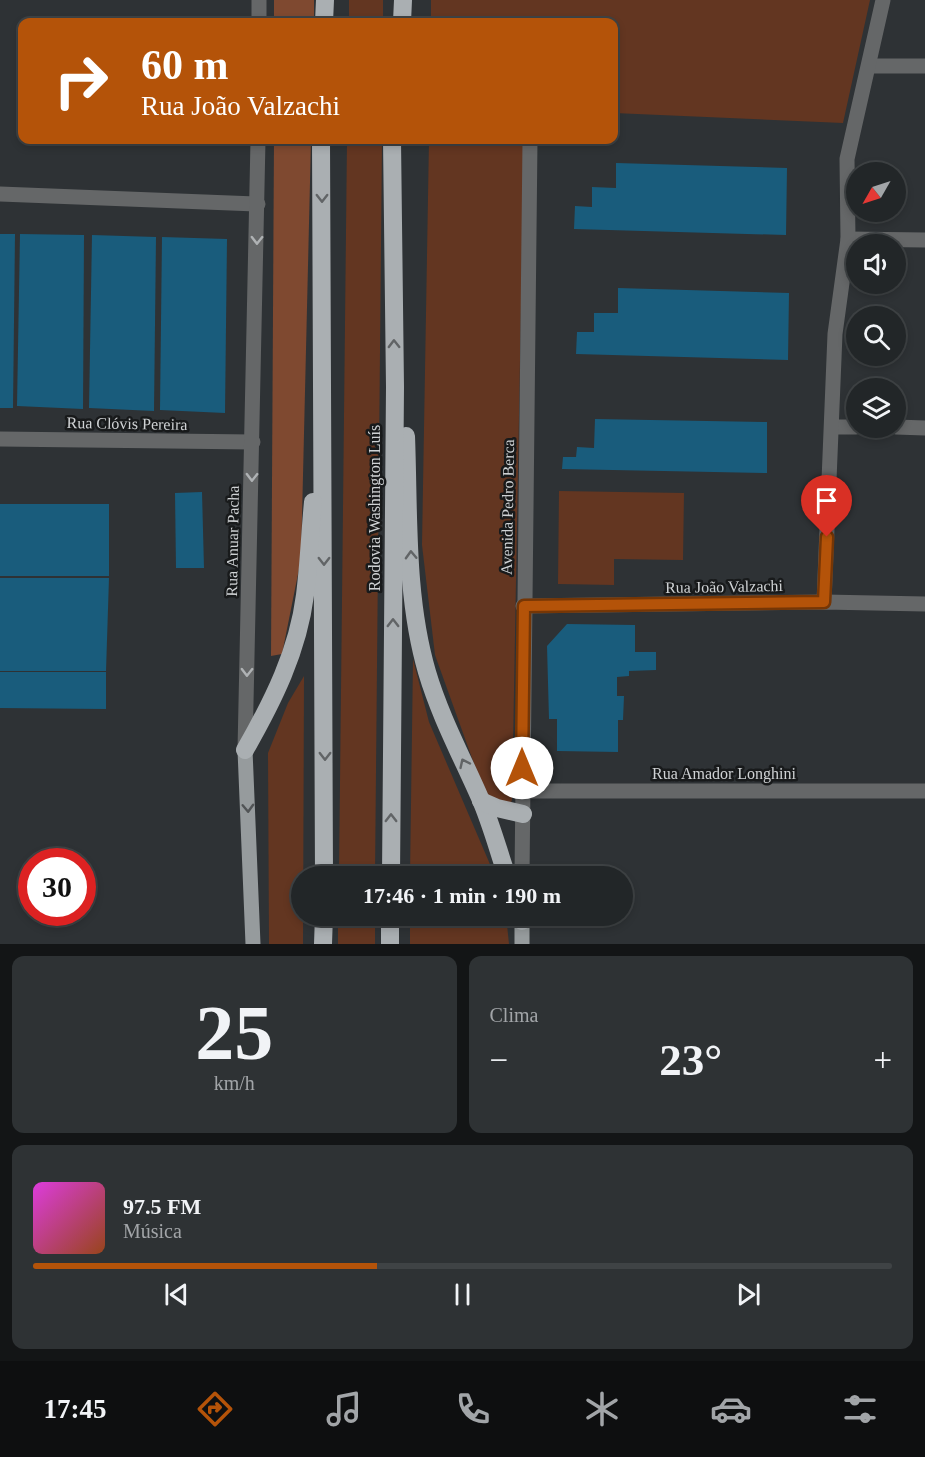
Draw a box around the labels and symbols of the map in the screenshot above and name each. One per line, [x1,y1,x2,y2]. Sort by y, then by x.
north arrow [846,162,906,222]
one-way arrow [316,193,328,202]
one-way arrow [251,235,263,244]
one-way arrow [388,339,400,348]
street label: Rua Clóvis Pereira [66,414,188,433]
street label: Rodovia Washington Luís [366,425,384,591]
street label: Avenida Pedro Berca [498,439,517,575]
one-way arrow [246,472,258,481]
pin [801,475,852,537]
street label: Rua Anuar Pacha [223,485,242,597]
one-way arrow [404,551,417,560]
one-way arrow [318,556,330,565]
street label: Rua João Valzachi [665,577,784,596]
one-way arrow [387,618,399,627]
one-way arrow [241,667,253,676]
position arrow [490,736,554,800]
one-way arrow [319,751,331,760]
one-way arrow [459,758,471,769]
street label: Rua Amador Longhini [652,765,797,783]
one-way arrow [241,803,254,812]
one-way arrow [385,813,397,822]
speed limit sign: 30 [18,848,96,926]

